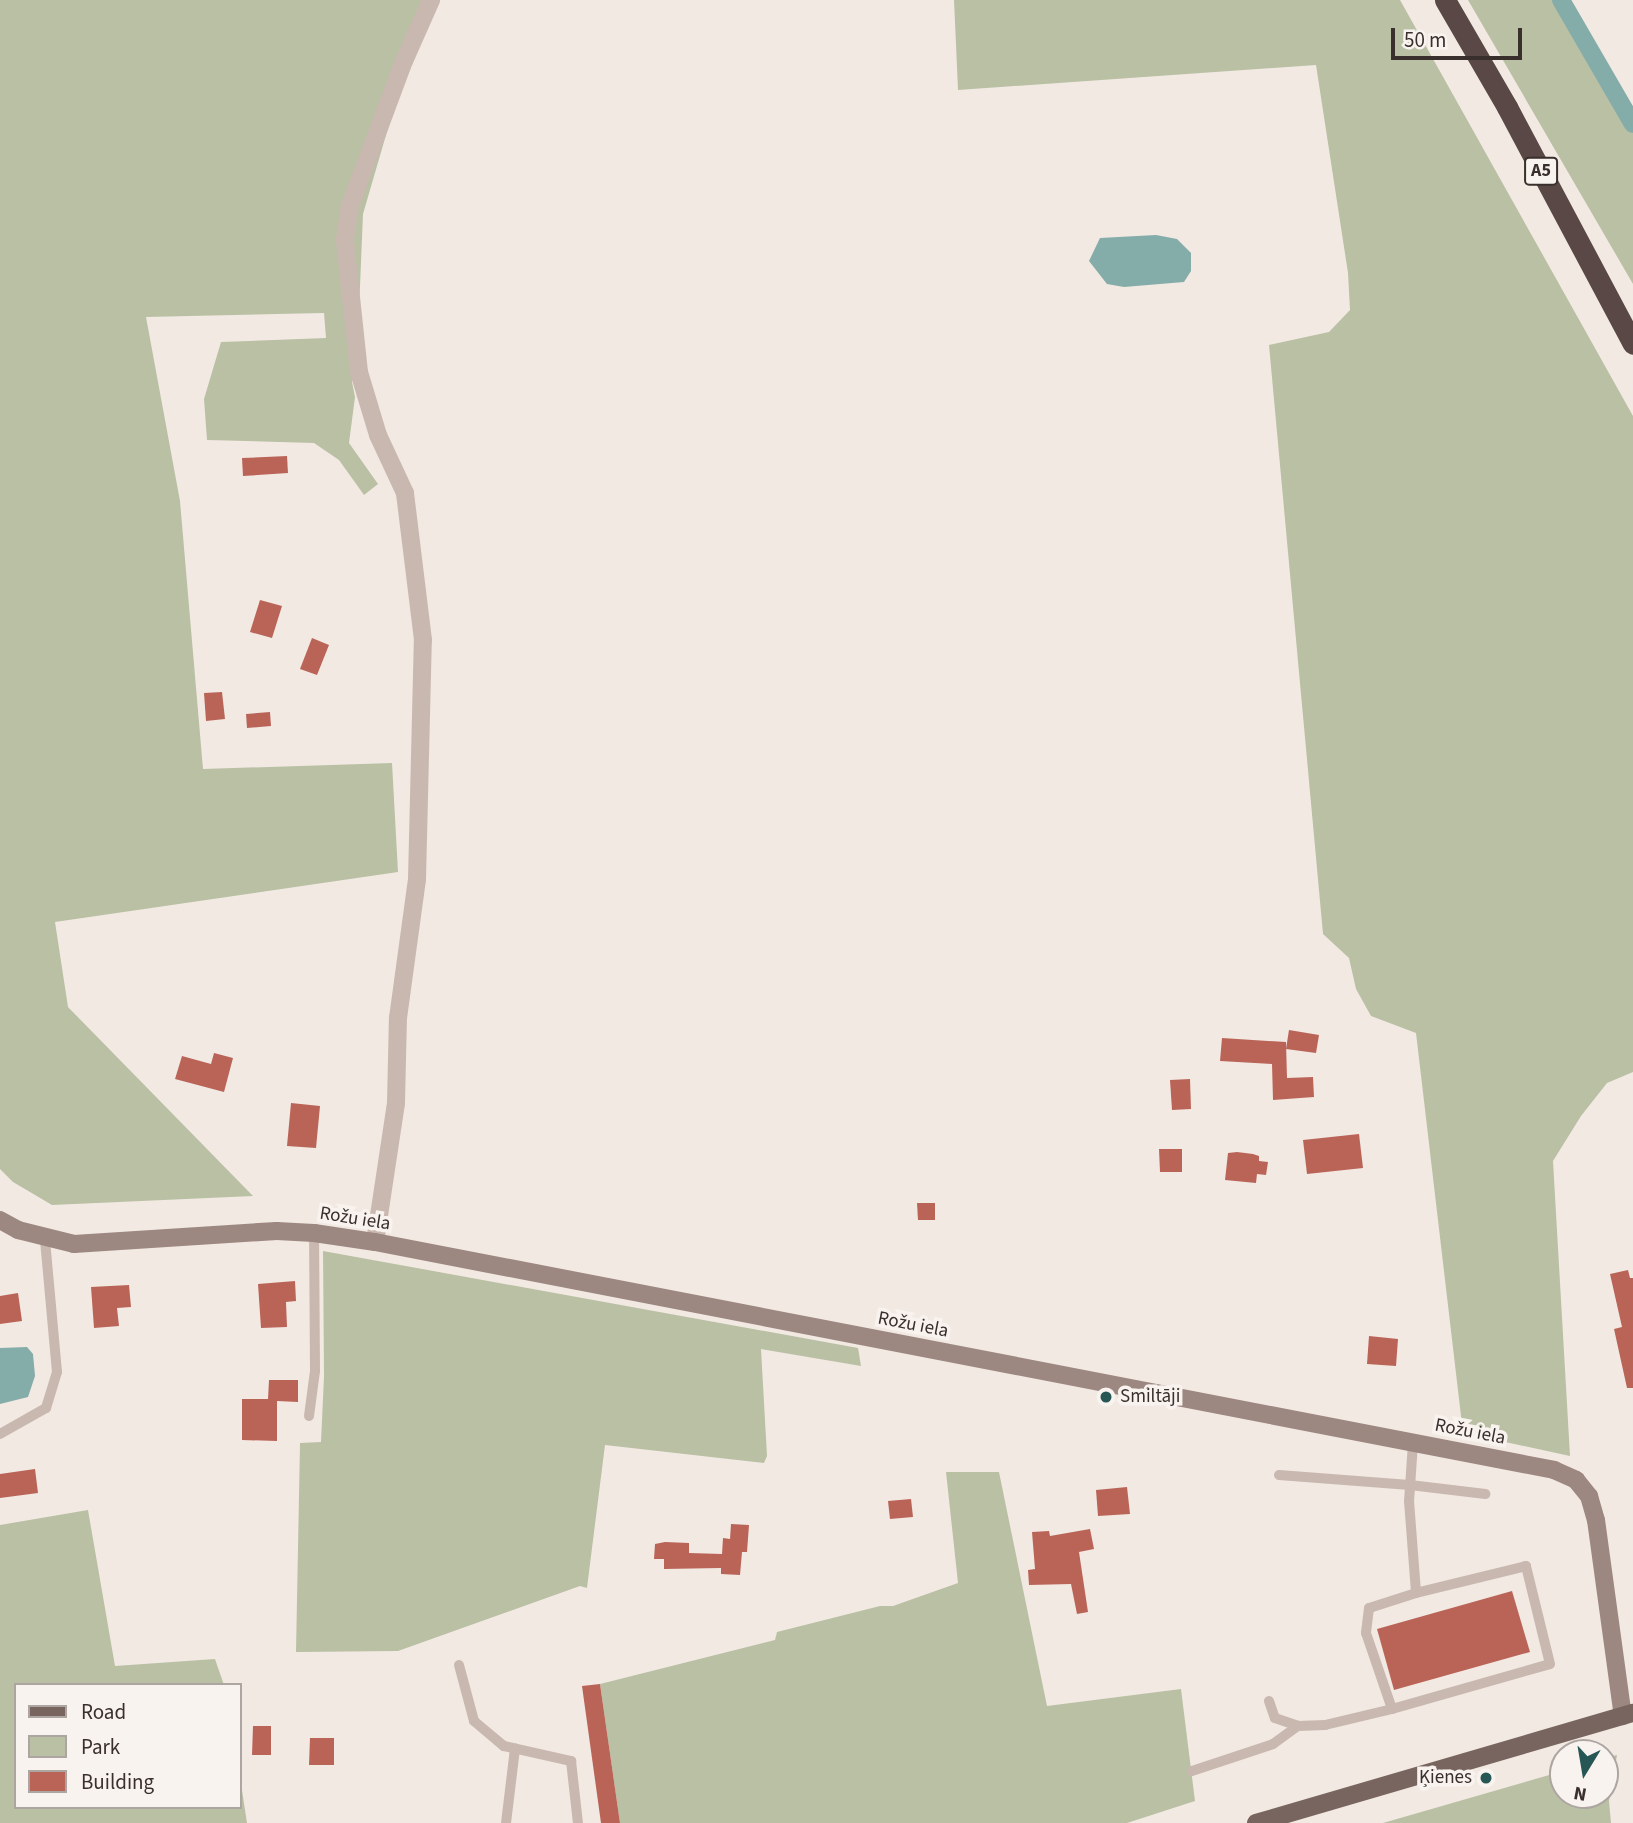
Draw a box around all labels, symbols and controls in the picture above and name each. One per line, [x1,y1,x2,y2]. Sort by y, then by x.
scale bar [1395,14,1526,58]
text: 50 m [1404,25,1446,55]
road number: A5 [1524,156,1558,186]
street label: Rožu iela [318,1202,392,1236]
street label: Rožu iela [876,1307,950,1343]
place label: Smiltāji [1120,1386,1180,1408]
marker: Smiltāji [1098,1389,1114,1405]
street label: Rožu iela [1433,1414,1507,1450]
legend [14,1683,242,1809]
text: Road [81,1697,126,1727]
text: Park [81,1732,120,1762]
north arrow [1549,1739,1619,1809]
text: Building [81,1767,154,1797]
place label: Ķienes [1419,1767,1472,1789]
marker: Ķienes [1478,1770,1494,1786]
text: N [1572,1779,1589,1808]

